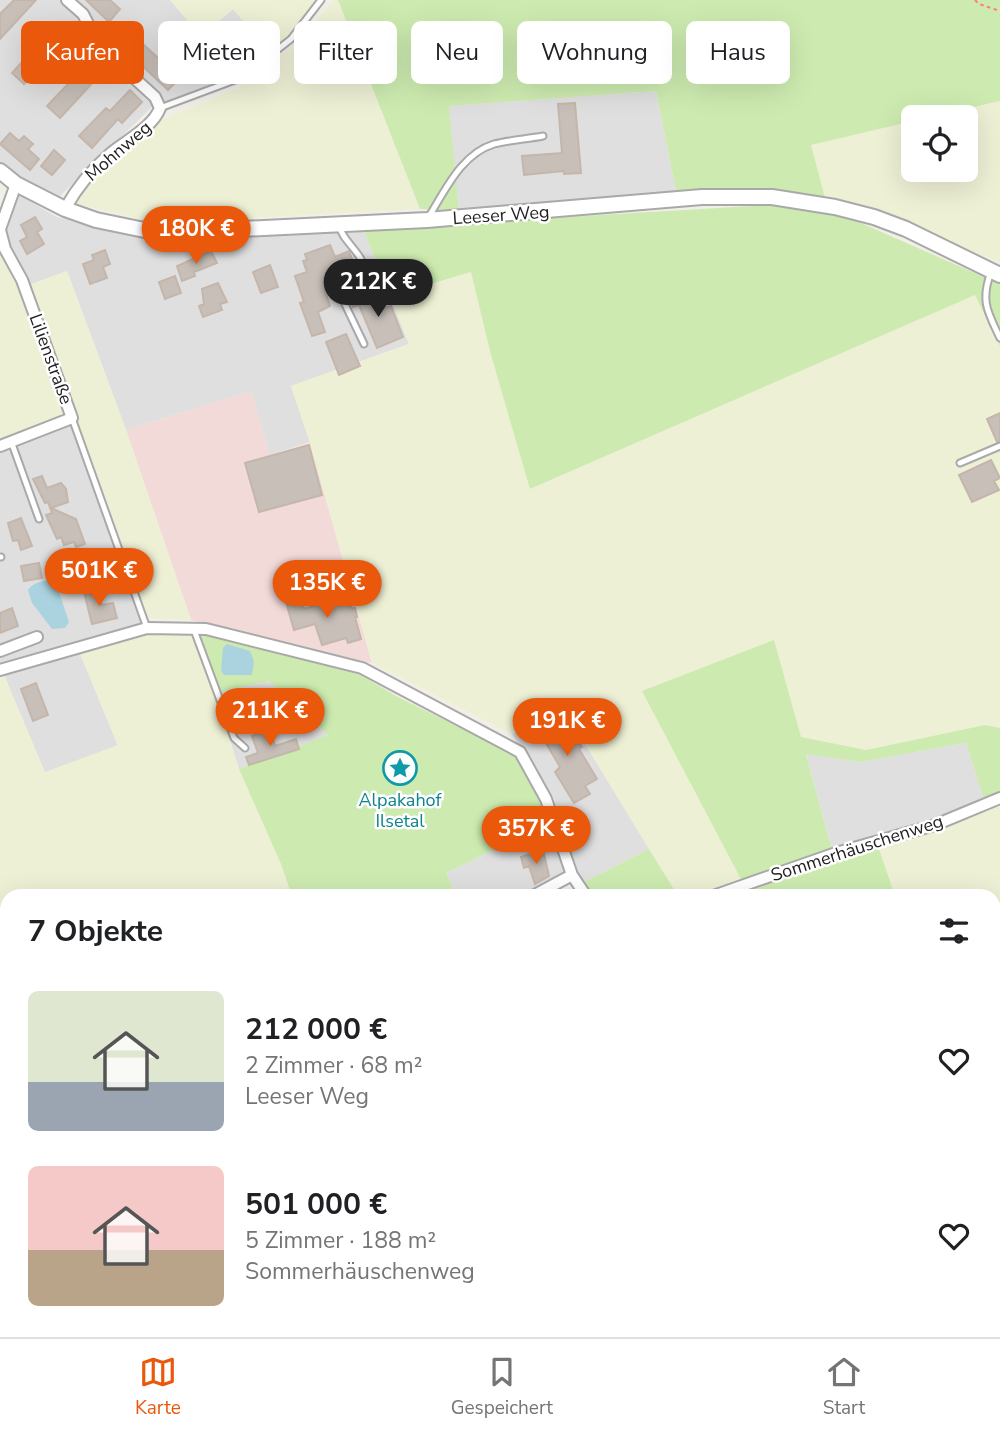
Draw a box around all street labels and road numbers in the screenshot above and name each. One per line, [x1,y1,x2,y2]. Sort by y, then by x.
street label: Mohnweg [80,115,156,187]
street label: Leeser Weg [452,200,550,230]
street label: Lilienstraße [24,310,78,408]
street label: Sommerhäuschenweg [768,809,946,887]

